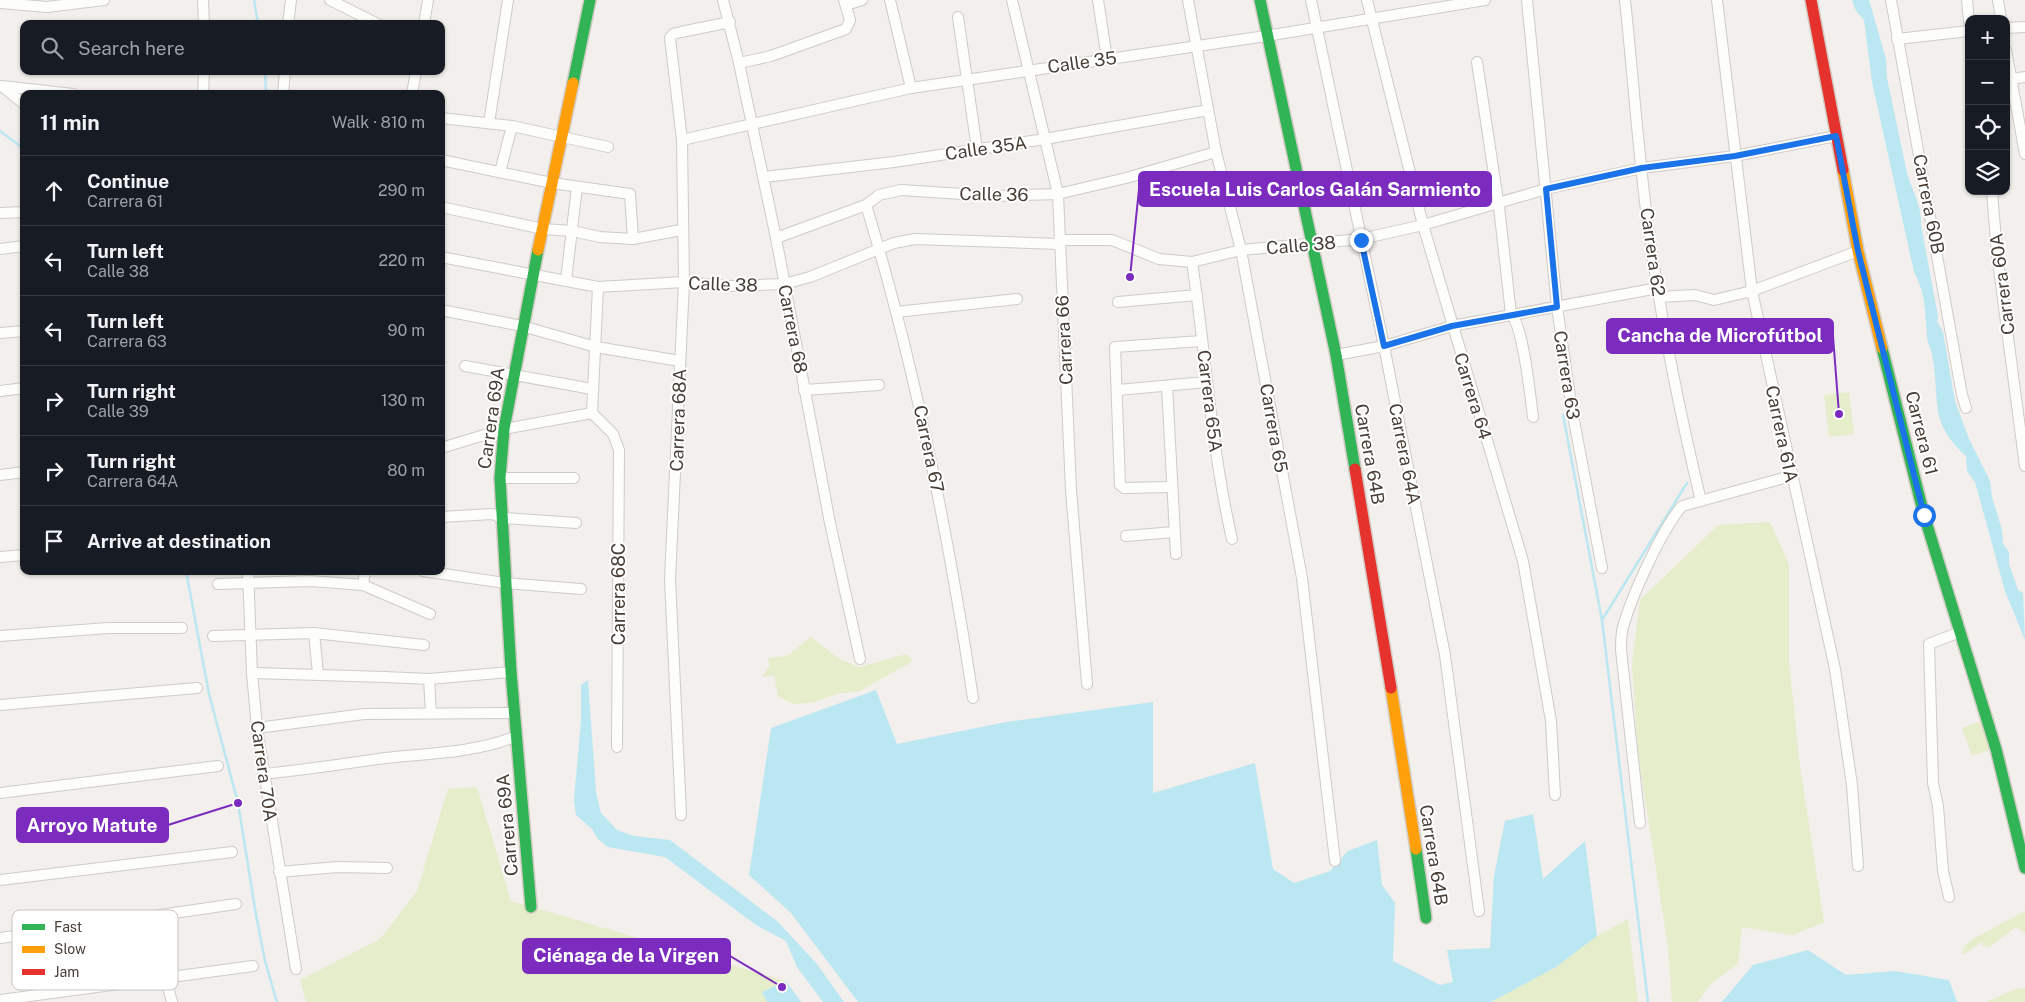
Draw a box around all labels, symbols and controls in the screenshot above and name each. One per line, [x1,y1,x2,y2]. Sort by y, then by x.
map controls [1965,15,2010,195]
button: + [1965,15,2010,60]
search box [20,20,445,75]
icon: search [38,34,66,62]
text: Search here [78,37,185,59]
street label: Calle 35 [1046,47,1118,77]
button: − [1965,60,2010,105]
button: locate [1965,105,2010,150]
text: 11 min [40,110,100,135]
text: Walk · 810 m [332,113,425,132]
street label: Calle 35A [944,132,1029,164]
button: layers [1965,150,2010,195]
street label: Carrera 60B [1909,152,1949,256]
text: Continue [87,170,169,192]
callout: Escuela Luis Carlos Galán Sarmiento [1139,172,1491,206]
icon: ahead [40,177,68,205]
text: Escuela Luis Carlos Galán Sarmiento [1149,178,1481,200]
text: 290 m [378,181,425,200]
street label: Calle 36 [959,183,1029,205]
text: Carrera 61 [87,192,163,211]
street label: Carrera 62 [1636,206,1670,298]
route end [1350,229,1373,252]
street label: Calle 38 [1265,232,1337,258]
street label: Carrera 60A [1985,232,2019,336]
text: Turn left [87,240,164,262]
icon: left [40,247,68,275]
text: 220 m [378,251,425,270]
text: Calle 38 [87,262,149,281]
street label: Calle 38 [688,272,758,296]
street label: Carrera 68 [774,283,812,375]
street label: Carrera 66 [1051,295,1077,385]
text: Turn left [87,310,164,332]
icon: left [40,317,68,345]
callout: Cancha de Microfútbol [1607,319,1833,353]
text: 90 m [388,321,425,340]
text: Cancha de Microfútbol [1617,324,1823,346]
street label: Carrera 63 [1550,329,1584,421]
text: Carrera 63 [87,332,167,351]
street label: Carrera 65A [1193,349,1227,454]
street label: Carrera 64 [1450,350,1496,442]
street label: Carrera 69A [473,366,509,470]
street label: Carrera 68A [666,368,690,472]
text: Turn right [87,380,176,402]
street label: Carrera 65 [1256,382,1292,474]
street label: Carrera 61A [1761,384,1803,485]
icon: right [40,387,68,415]
street label: Carrera 61 [1901,389,1943,477]
text: 130 m [381,391,425,410]
text: Calle 39 [87,402,149,421]
street label: Carrera 64B [1351,402,1389,506]
street label: Carrera 64A [1385,402,1425,507]
street label: Carrera 67 [909,403,949,495]
text: Turn right [87,450,176,472]
icon: right [40,457,68,485]
text: 80 m [387,461,425,480]
text: Carrera 64A [87,472,178,491]
route start [1913,504,1936,527]
icon: arrive [40,527,68,555]
text: Arrive at destination [87,530,271,552]
street label: Carrera 68C [608,543,629,645]
street label: Carrera 70A [247,719,282,823]
street label: Carrera 69A [492,773,522,877]
street label: Carrera 64B [1416,803,1452,907]
callout: Arroyo Matute [17,808,168,842]
text: Arroyo Matute [26,814,158,836]
legend [12,910,178,990]
text: Fast [54,919,82,935]
callout: Ciénaga de la Virgen [523,939,730,973]
text: Slow [54,941,86,957]
text: Ciénaga de la Virgen [533,944,719,966]
text: Jam [54,964,79,980]

